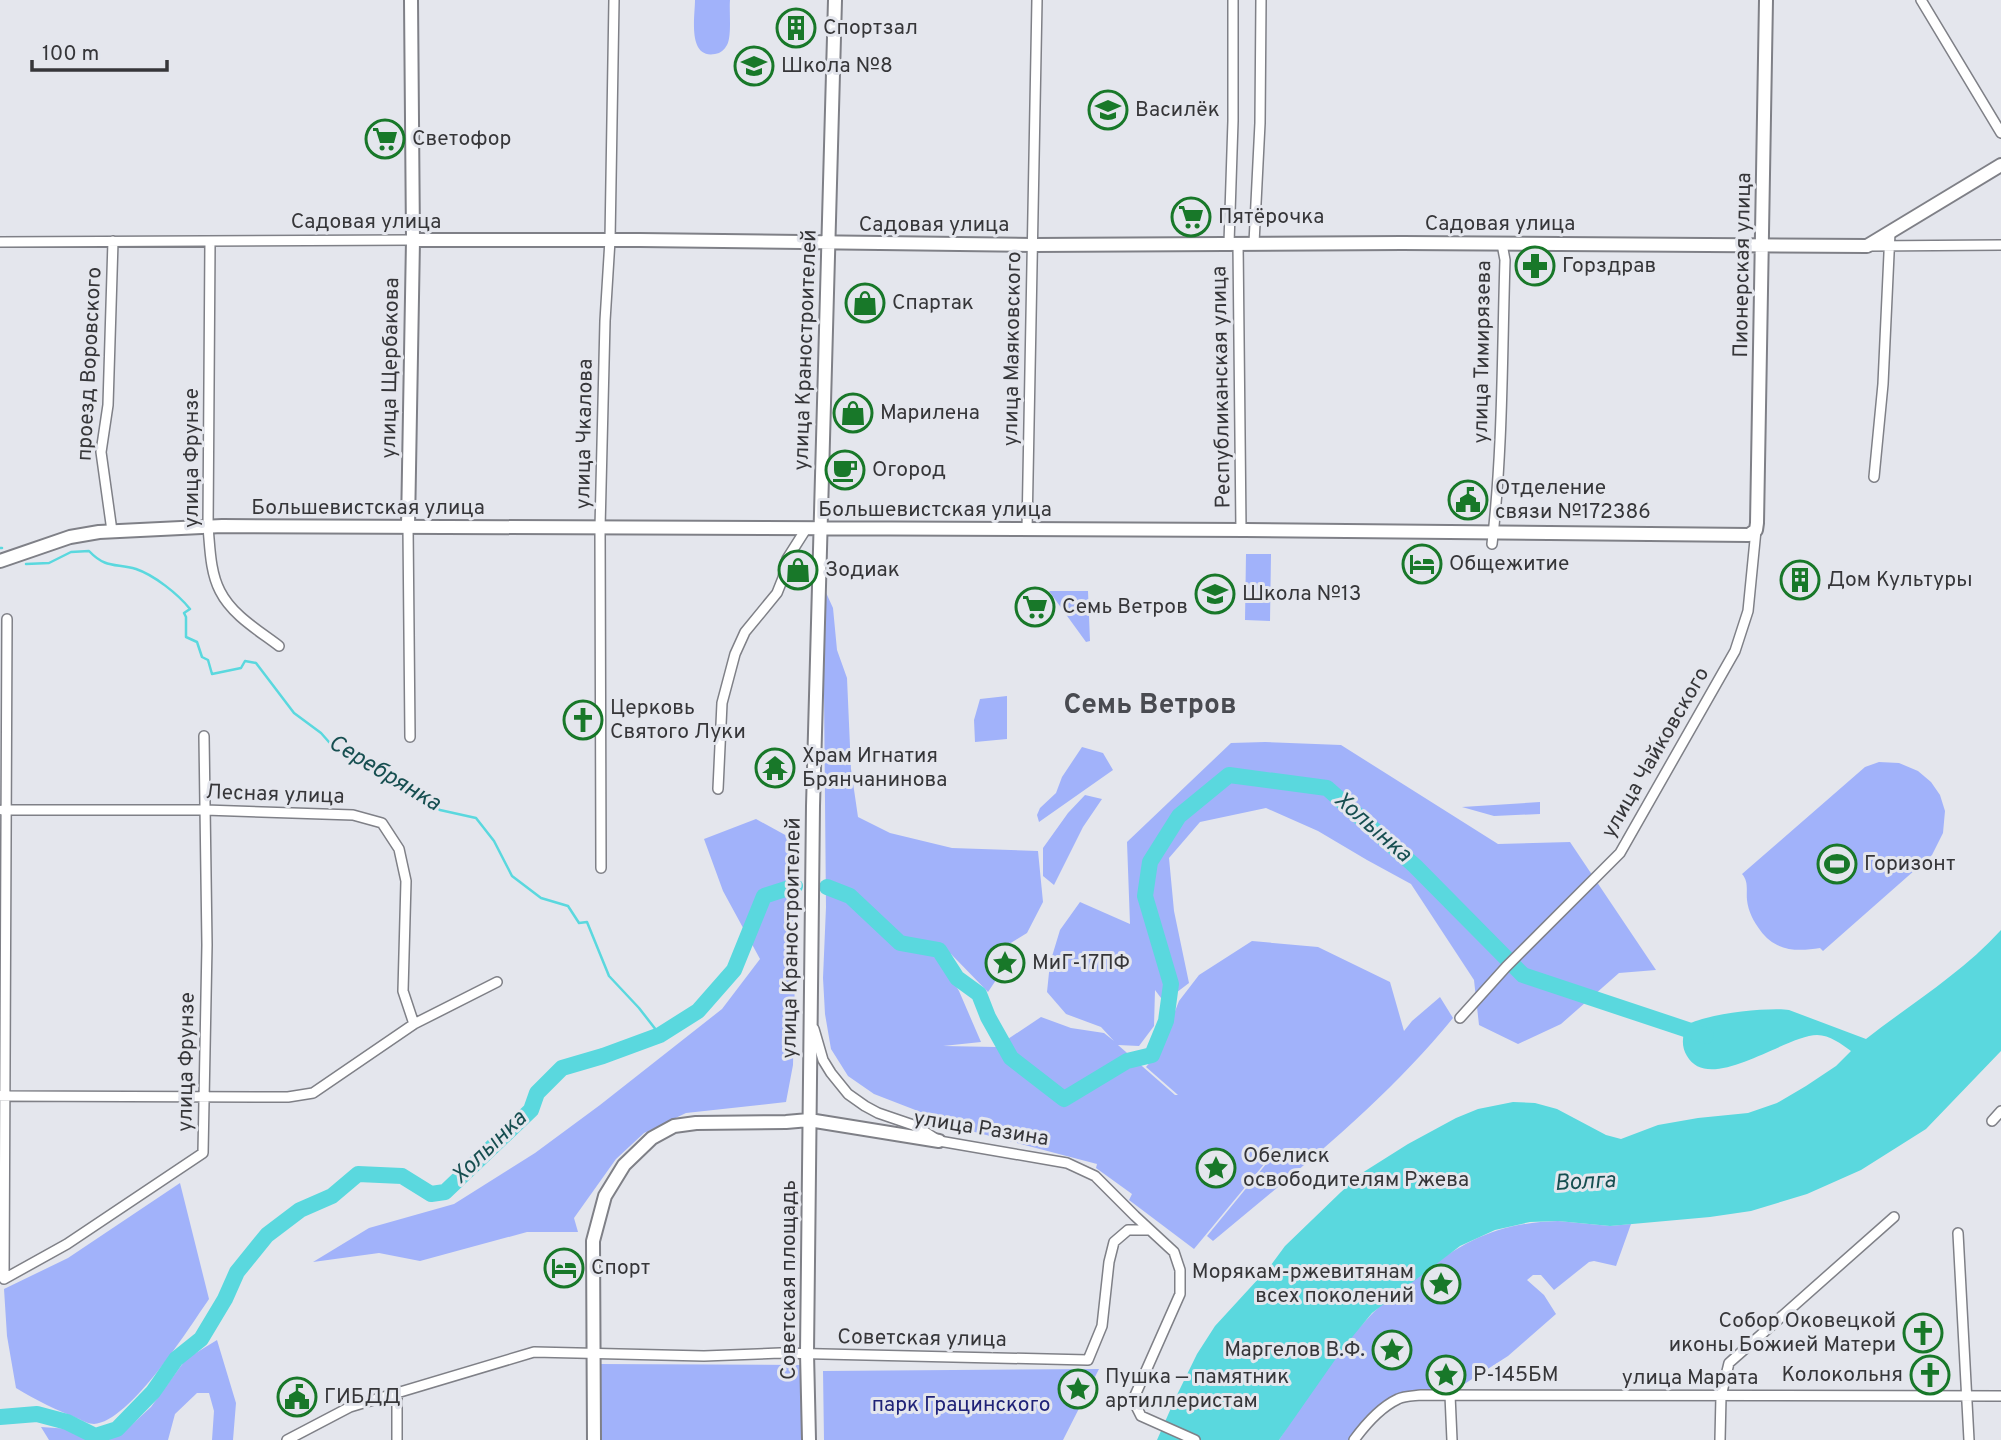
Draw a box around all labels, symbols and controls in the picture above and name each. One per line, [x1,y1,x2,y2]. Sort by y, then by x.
building icon: Спортзал [775,7,817,49]
place label: Спортзал [823,15,918,42]
scale bar [32,28,166,72]
text: 100 m [42,41,99,68]
school or university icon: Школа №8 [733,45,775,87]
place label: Школа №8 [781,53,893,80]
school or university icon: Василёк [1087,89,1129,131]
place label: Василёк [1135,97,1220,124]
supermarket icon: Светофор [364,118,406,160]
place label: Светофор [412,126,511,153]
street label: Пионерская улица [1728,172,1758,358]
supermarket icon: Пятёрочка [1170,196,1212,238]
place label: Пятёрочка [1218,204,1324,231]
street label: Садовая улица [291,209,441,236]
street label: Садовая улица [1425,211,1575,238]
street label: Садовая улица [859,212,1009,239]
street label: улица Краностроителей [788,229,824,471]
pharmacy icon: Горздрав [1514,245,1556,287]
street label: улица Маяковского [998,251,1028,447]
place label: Горздрав [1562,253,1656,280]
street label: улица Тимирязева [1468,260,1498,444]
street label: Республиканская улица [1206,265,1238,509]
street label: проезд Воровского [71,266,109,462]
street label: улица Щербакова [376,277,406,459]
shop icon: Спартак [844,282,886,324]
place label: Спартак [892,290,974,317]
street label: улица Чкалова [570,358,600,510]
street label: улица Фрунзе [179,388,206,528]
shop icon: Марилена [832,392,874,434]
place label: Марилена [880,400,980,427]
cafe icon: Огород [824,449,866,491]
place label: Огород [872,457,946,484]
place label: Отделение связи №172386 [1495,475,1651,526]
public building icon: Отделение связи №172386 [1447,479,1489,521]
street label: Большевистская улица [251,495,485,522]
street label: Большевистская улица [818,497,1052,524]
hotel icon: Общежитие [1401,543,1443,585]
shop icon: Зодиак [777,549,819,591]
place label: Общежитие [1449,551,1569,578]
place label: Зодиак [825,557,900,584]
building icon: Дом Культуры [1779,559,1821,601]
place label: Дом Культуры [1827,567,1973,594]
school or university icon: Школа №13 [1194,573,1236,615]
place label: Школа №13 [1242,581,1361,608]
supermarket icon: Семь Ветров [1014,586,1056,628]
place label: Семь Ветров [1062,594,1188,621]
street label: улица Чайковского [1596,663,1716,843]
district label: Семь Ветров [1063,688,1237,724]
place label: Церковь Святого Луки [610,695,746,746]
church icon: Церковь Святого Луки [562,699,604,741]
water label: Серебрянка [322,729,446,819]
place label: Храм Игнатия Брянчанинова [802,743,947,794]
temple icon: Храм Игнатия Брянчанинова [754,747,796,789]
street label: Лесная улица [205,779,345,811]
water label: Холынка [1327,786,1417,870]
street label: улица Краностроителей [776,817,808,1059]
sports icon: Горизонт [1816,843,1858,885]
place label: Горизонт [1864,851,1955,878]
place icon: МиГ-17ПФ [984,942,1026,984]
place label: МиГ-17ПФ [1032,950,1130,977]
street label: улица Фрунзе [172,992,202,1132]
water label: Холынка [446,1105,534,1191]
street label: улица Разина [911,1105,1051,1153]
place label: Обелиск освободителям Ржева [1243,1143,1469,1194]
place icon: Обелиск освободителям Ржева [1195,1147,1237,1189]
water label: Волга [1554,1167,1616,1199]
street label: Советская площадь [776,1180,803,1380]
hotel icon: Спорт [543,1247,585,1289]
place label: Спорт [591,1255,650,1282]
place label: Морякам-ржевитянам всех поколений [1192,1259,1414,1310]
place icon: Морякам-ржевитянам всех поколений [1420,1263,1462,1305]
place label: Собор Оковецкой иконы Божией Матери [1669,1308,1896,1359]
church icon: Собор Оковецкой иконы Божией Матери [1902,1312,1944,1354]
street label: Советская улица [837,1324,1007,1354]
place icon: Маргелов В.Ф. [1371,1329,1413,1371]
place label: Маргелов В.Ф. [1224,1337,1365,1364]
place icon: Р-145БМ [1425,1354,1467,1396]
church icon: Колокольня [1909,1354,1951,1396]
place label: Р-145БМ [1473,1362,1559,1389]
place label: Колокольня [1782,1362,1903,1389]
place label: Пушка — памятник артиллеристам [1105,1364,1289,1415]
street label: улица Марата [1622,1365,1758,1392]
place icon: Пушка — памятник артиллеристам [1057,1368,1099,1410]
public building icon: ГИБДД [276,1376,318,1418]
place label: ГИБДД [324,1384,401,1411]
park label: парк Грацинского [872,1392,1050,1419]

